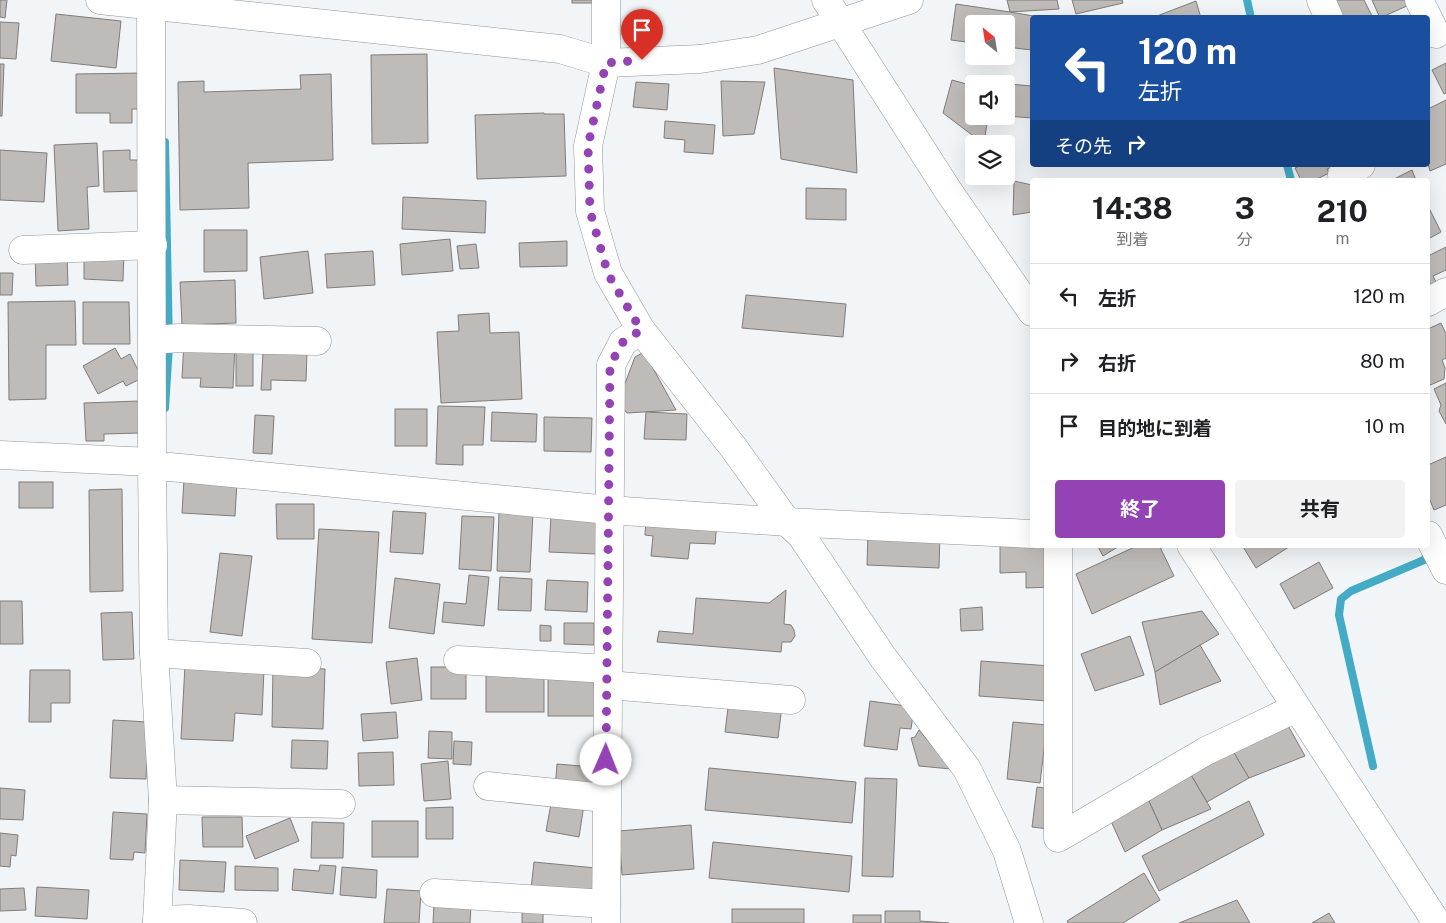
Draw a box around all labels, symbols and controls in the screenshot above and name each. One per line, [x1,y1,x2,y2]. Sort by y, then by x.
pin [621,9,663,60]
north arrow [965,15,1015,65]
map controls [965,15,1015,185]
icon: arrive [628,16,656,44]
text: 120 m [1138,31,1237,72]
icon: left [1055,35,1120,100]
button: sound [965,75,1015,125]
text: 左折 [1138,78,1182,104]
icon: right [1122,130,1150,158]
button: layers [965,135,1015,185]
text: その先 [1055,135,1112,157]
text: 14:38 [1092,190,1173,226]
text: 3 [1235,190,1255,226]
text: 210 [1317,193,1368,229]
text: m [1335,229,1349,248]
text: 到着 [1116,230,1148,249]
text: 分 [1237,230,1253,249]
icon: left [1055,282,1083,310]
text: 120 m [1353,285,1405,307]
text: 左折 [1098,287,1136,309]
icon: right [1055,347,1083,375]
text: 80 m [1360,350,1405,372]
text: 右折 [1098,352,1136,374]
icon: arrive [1055,412,1083,440]
text: 10 m [1365,415,1405,437]
text: 目的地に到着 [1098,417,1212,439]
button: 終了 [1055,480,1225,538]
button: 共有 [1235,480,1405,538]
position arrow [579,733,631,785]

